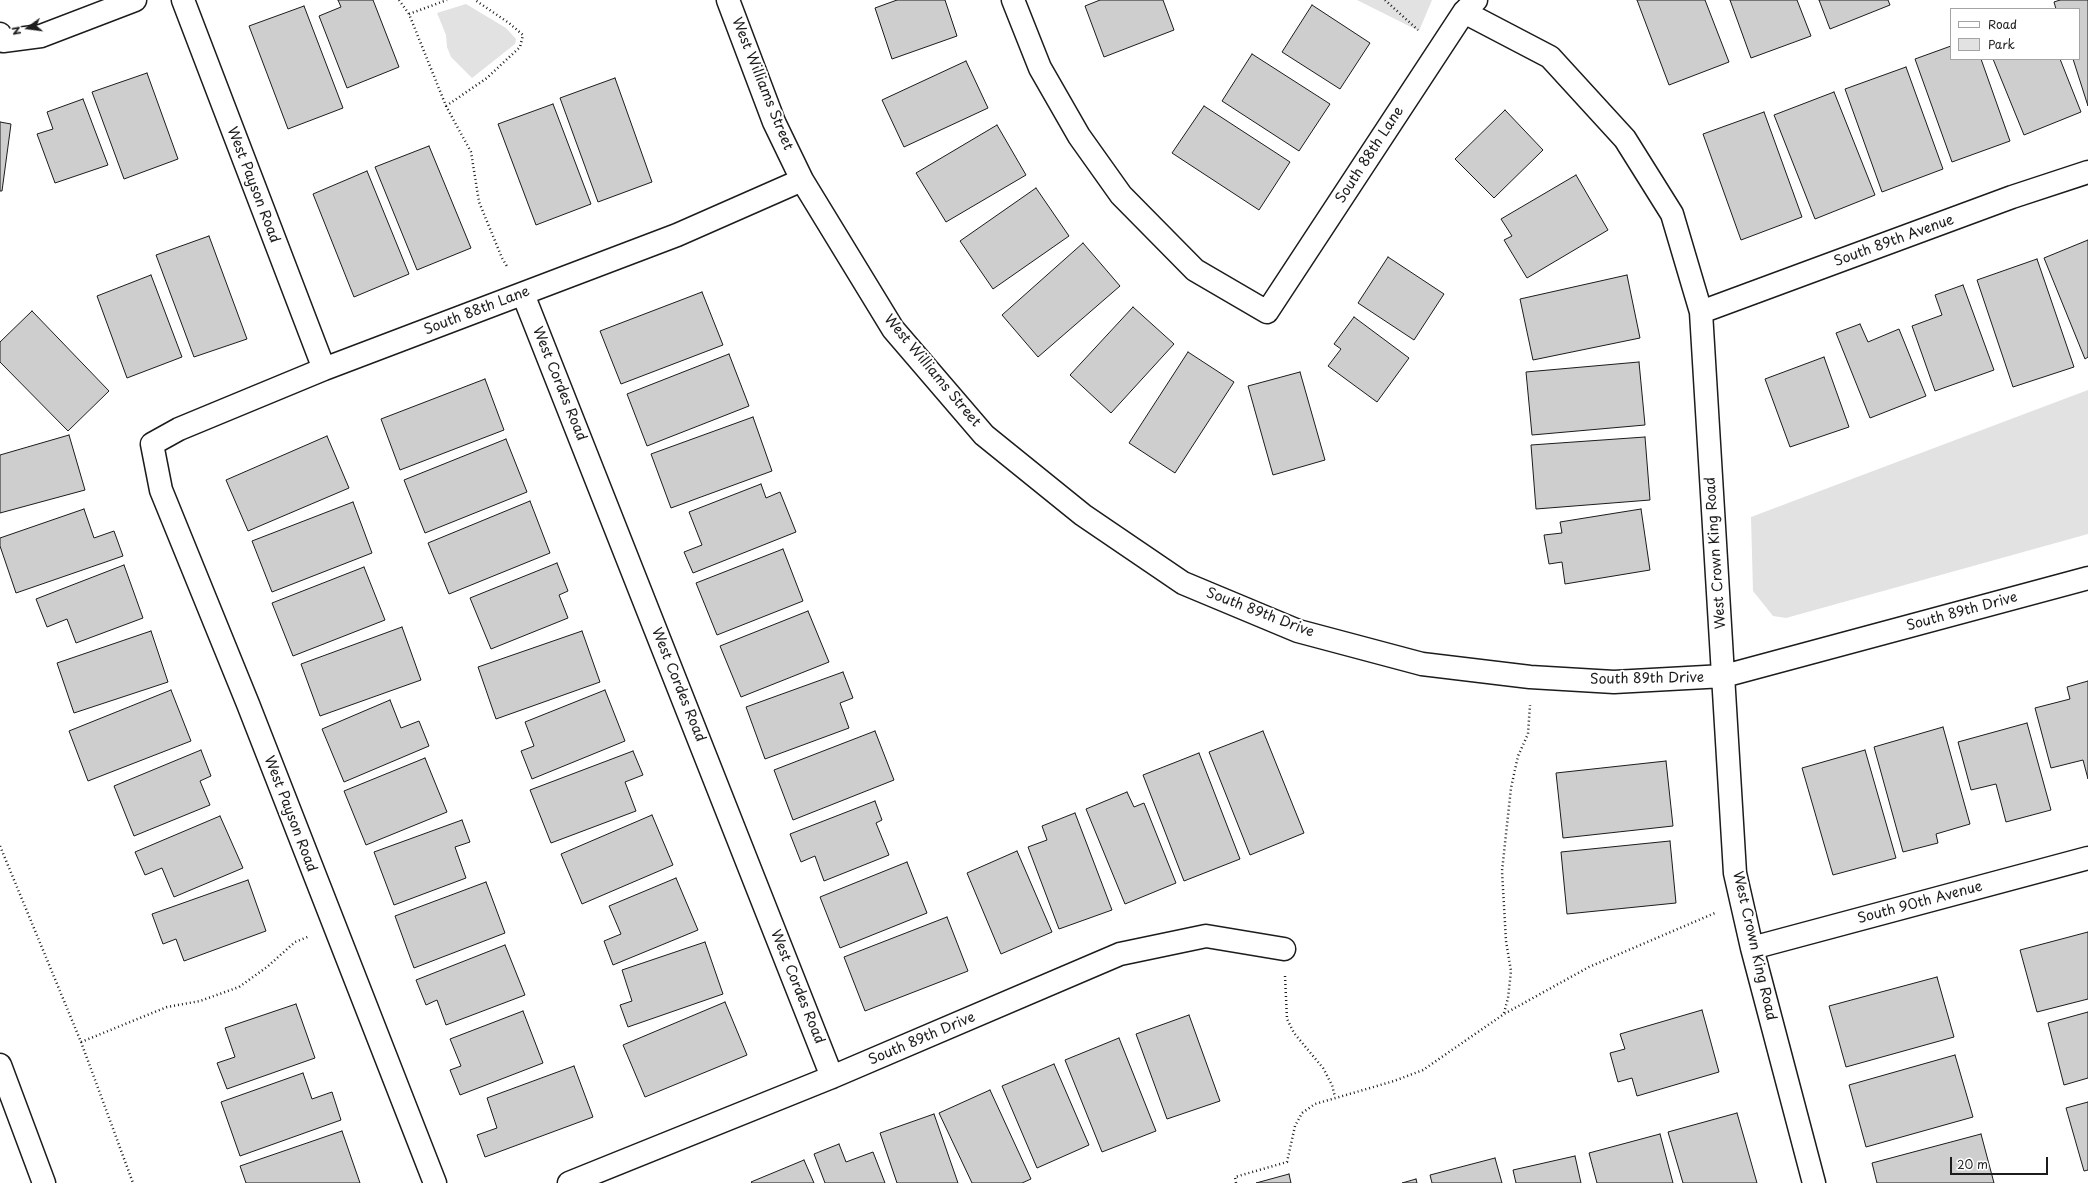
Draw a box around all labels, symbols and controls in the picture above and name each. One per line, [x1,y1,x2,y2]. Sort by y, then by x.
north arrow [8,8,48,48]
legend [1950,8,2080,60]
street label: West Williams Street [728,15,796,153]
text: Road [1988,15,2017,33]
text: N [7,25,25,37]
text: Park [1988,35,2015,53]
street label: South 88th Lane [1332,104,1408,206]
street label: West Payson Road [223,124,283,246]
street label: South 89th Avenue [1832,212,1956,270]
street label: South 88th Lane [422,283,532,339]
street label: West Williams Street [880,311,984,431]
street label: West Cordes Road [528,324,590,444]
street label: West Crown King Road [1702,476,1730,630]
street label: South 89th Drive [1204,585,1316,641]
street label: South 89th Drive [1905,589,2019,635]
street label: West Cordes Road [647,625,709,745]
street label: South 89th Drive [1590,670,1704,688]
street label: West Payson Road [260,753,320,875]
street label: West Crown King Road [1729,870,1779,1022]
street label: South 90th Avenue [1856,878,1984,928]
street label: West Cordes Road [766,927,828,1047]
street label: South 89th Drive [866,1009,978,1069]
scale bar [1952,1149,2050,1175]
text: 20 m [1957,1155,1988,1173]

